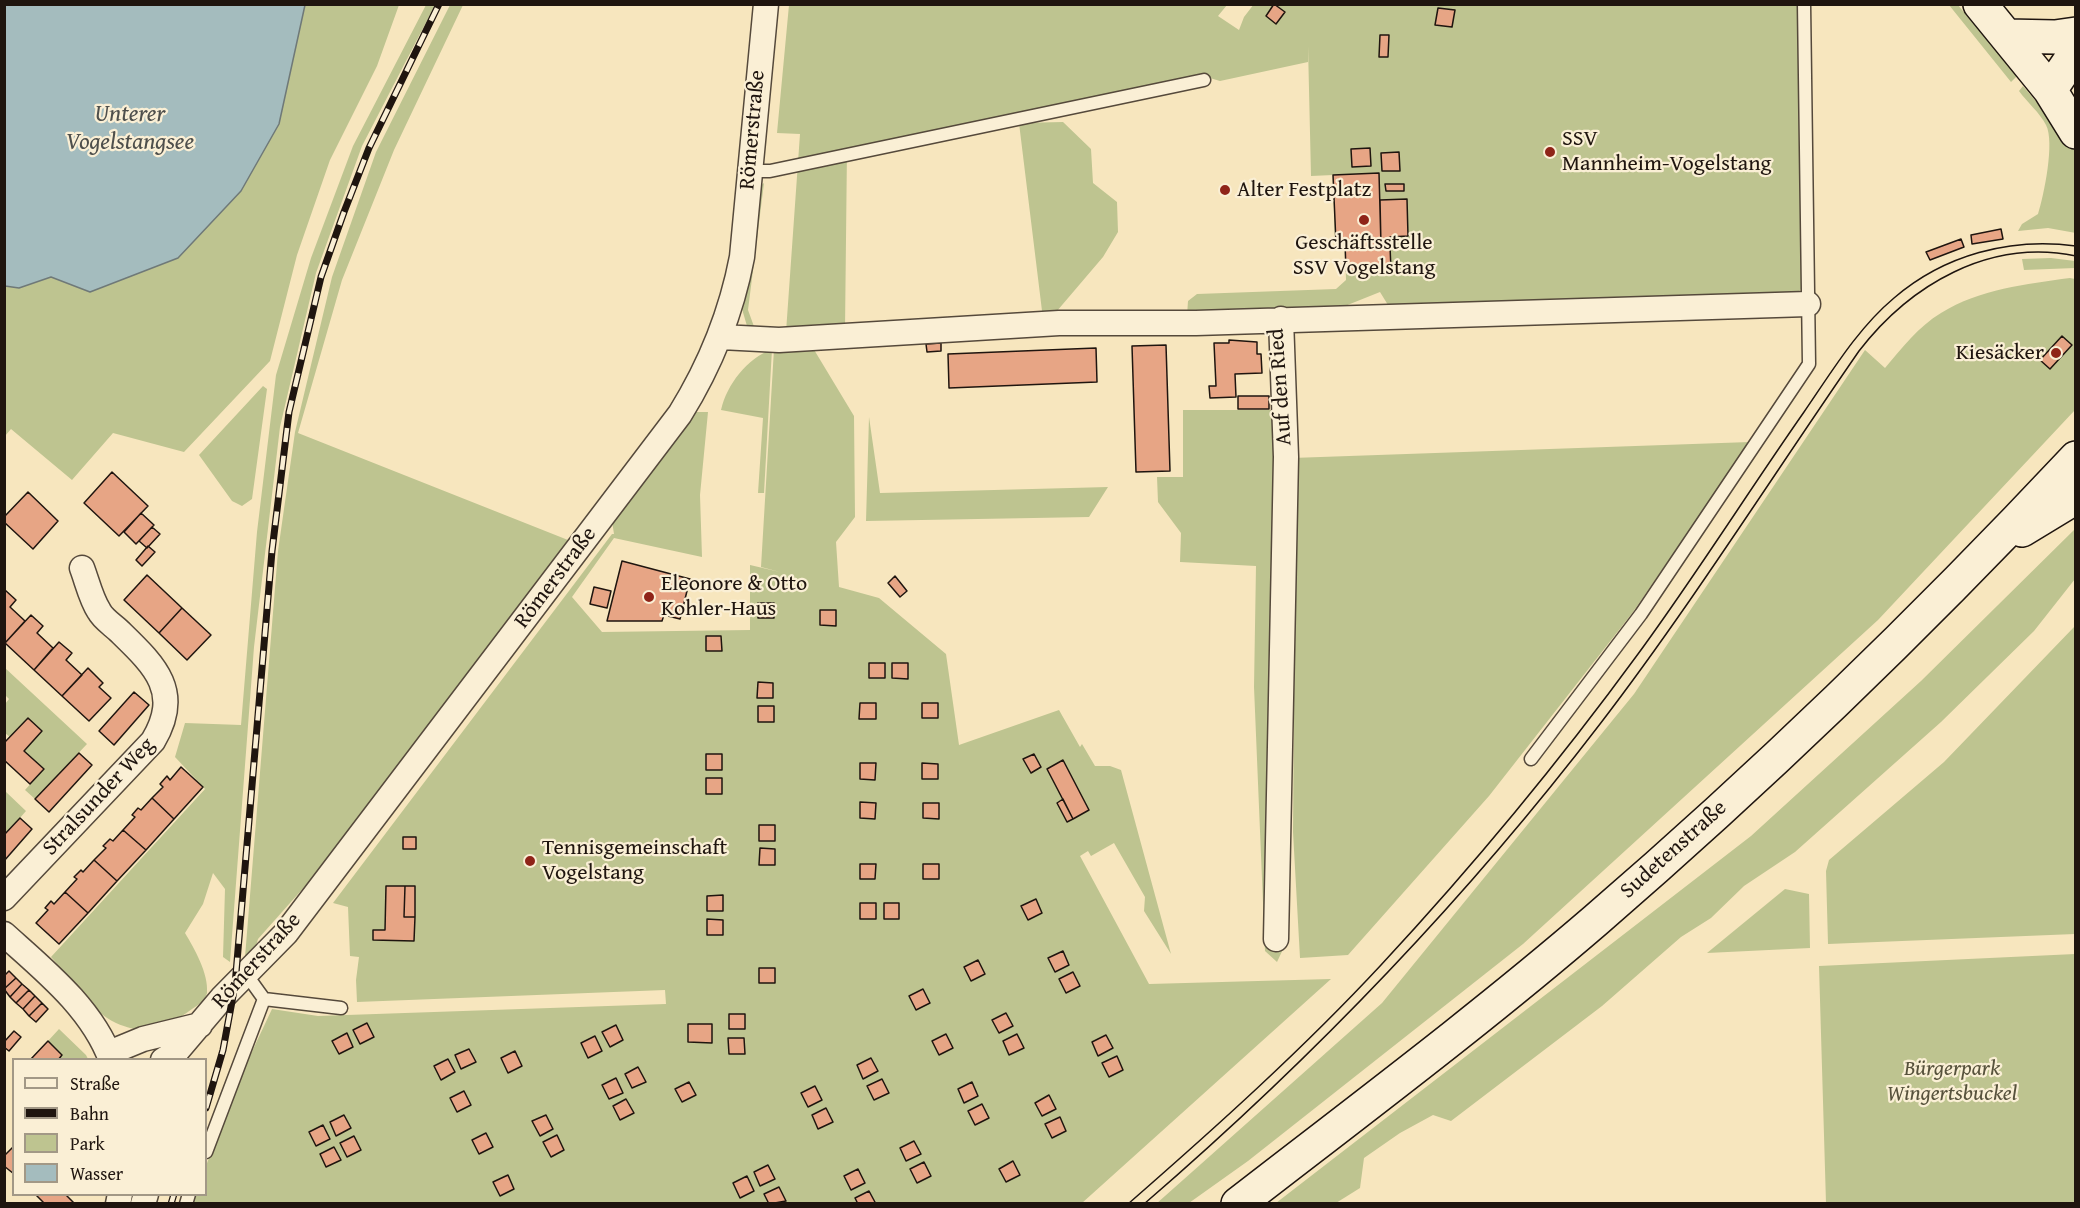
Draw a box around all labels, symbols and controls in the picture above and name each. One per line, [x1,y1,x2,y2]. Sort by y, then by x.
street label: Römerstraße [735,69,771,191]
water label: Unterer Vogelstangsee [66,101,194,157]
place label: SSV Mannheim-Vogelstang [1562,126,1771,178]
marker: SSV Mannheim-Vogelstang [1543,145,1557,159]
place label: Alter Festplatz [1237,177,1371,203]
marker: Alter Festplatz [1218,183,1232,197]
marker: Geschäftsstelle SSV Vogelstang [1357,213,1371,227]
place label: Geschäftsstelle SSV Vogelstang [1293,230,1435,282]
street label: Auf den Ried [1264,328,1298,446]
place label: Kiesäcker [1956,340,2044,366]
marker: Kiesäcker [2049,346,2063,360]
street label: Römerstraße [509,522,603,634]
place label: Eleonore & Otto Kohler-Haus [661,571,807,622]
marker: Eleonore & Otto Kohler-Haus [642,590,656,604]
street label: Stralsunder Weg [38,732,160,862]
street label: Sudetenstraße [1615,795,1733,905]
place label: Tennisgemeinschaft Vogelstang [542,835,727,886]
marker: Tennisgemeinschaft Vogelstang [523,854,537,868]
street label: Römerstraße [207,907,307,1015]
park label: Bürgerpark Wingertsbuckel [1887,1056,2017,1108]
legend [12,1058,207,1196]
text: Straße [70,1070,120,1097]
text: Bahn [70,1100,109,1127]
text: Park [70,1130,105,1157]
text: Wasser [70,1160,123,1187]

